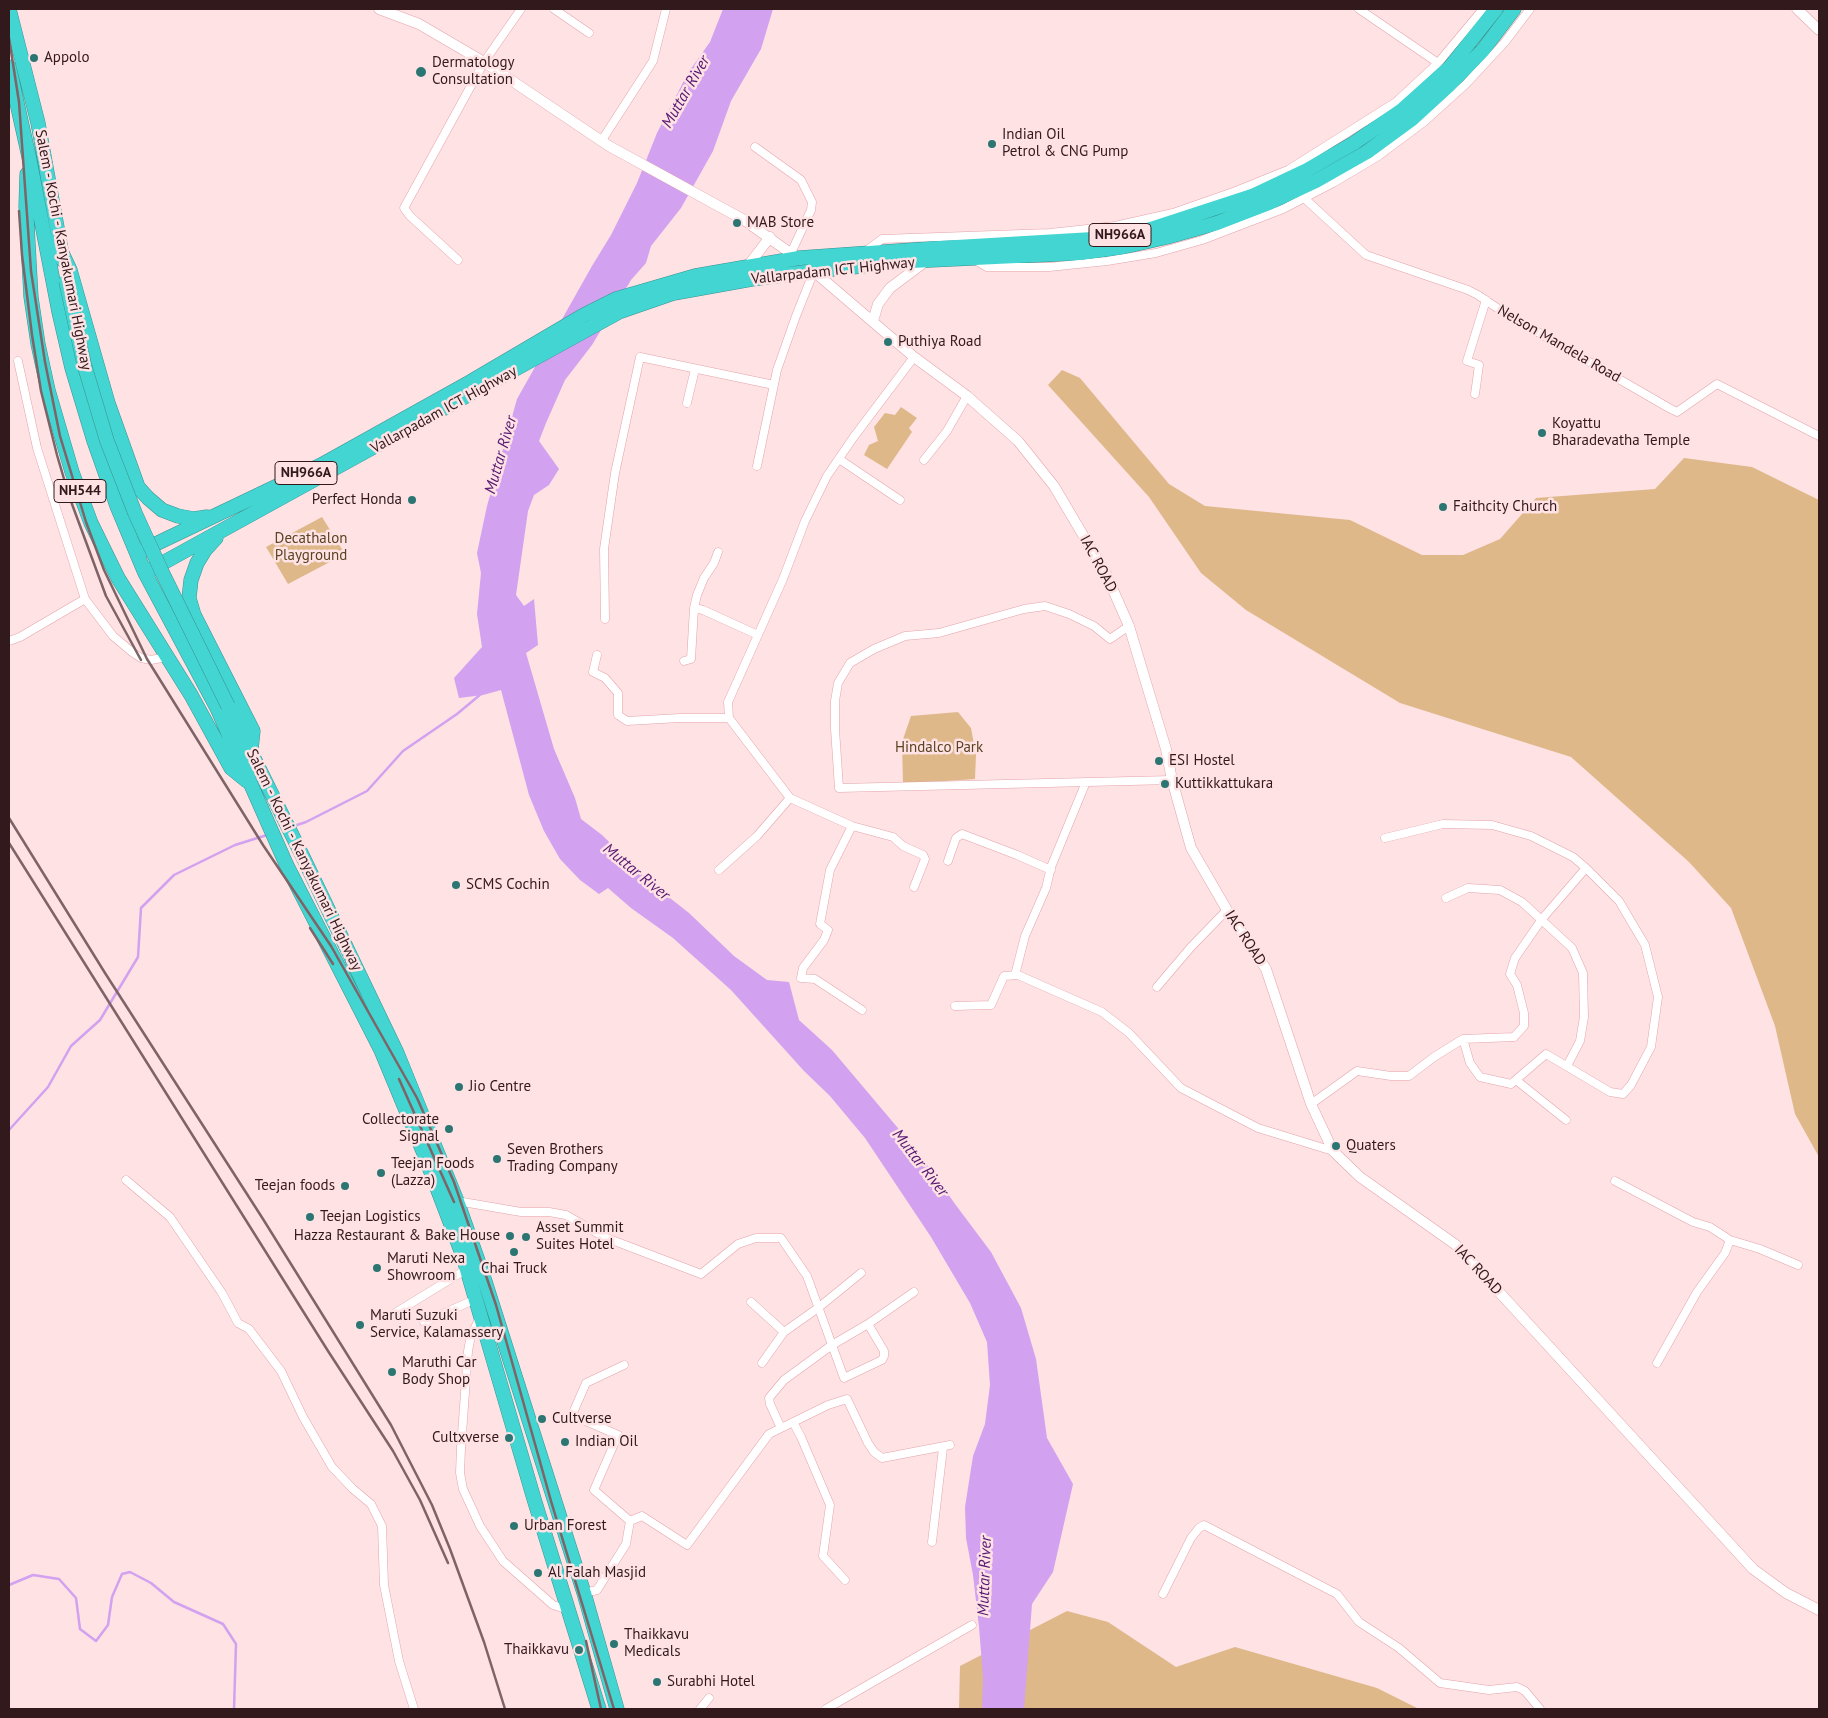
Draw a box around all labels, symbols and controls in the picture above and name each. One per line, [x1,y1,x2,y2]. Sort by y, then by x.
place label: Appolo [44,49,89,67]
marker: Appolo [28,52,40,64]
water label: Muttar River [658,53,714,131]
place label: Dermatology Consultation [432,54,515,89]
marker: Dermatology Consultation [414,65,428,79]
place label: Indian Oil Petrol & CNG Pump [1002,126,1128,161]
street label: Salem - Kochi - Kanyakumari Highway [31,128,95,372]
marker: Indian Oil Petrol & CNG Pump [986,138,998,150]
place label: MAB Store [747,214,814,232]
marker: MAB Store [731,217,743,229]
road number: NH966A [1089,224,1151,246]
street label: Vallarpadam ICT Highway [750,253,916,289]
street label: Nelson Mandela Road [1494,301,1624,387]
place label: Puthiya Road [898,333,981,351]
marker: Puthiya Road [882,336,894,348]
street label: Vallarpadam ICT Highway [368,362,520,458]
water label: Muttar River [481,414,521,496]
place label: Koyattu Bharadevatha Temple [1552,415,1690,450]
marker: Koyattu Bharadevatha Temple [1536,427,1548,439]
road number: NH966A [275,462,337,484]
road number: NH544 [54,480,106,502]
place label: Perfect Honda [312,491,402,509]
marker: Perfect Honda [406,494,418,506]
place label: Faithcity Church [1453,498,1557,516]
marker: Faithcity Church [1437,501,1449,513]
park label: Decathalon Playground [275,530,347,565]
street label: IAC ROAD [1075,532,1121,596]
park label: Hindalco Park [895,739,983,757]
street label: Salem - Kochi - Kanyakumari Highway [242,746,366,974]
place label: ESI Hostel [1169,752,1235,770]
marker: ESI Hostel [1153,755,1165,767]
place label: Kuttikkattukara [1175,775,1273,793]
marker: Kuttikkattukara [1159,778,1171,790]
water label: Muttar River [599,839,673,905]
place label: SCMS Cochin [466,876,550,894]
marker: SCMS Cochin [450,879,462,891]
street label: IAC ROAD [1221,907,1269,969]
place label: Jio Centre [469,1078,531,1096]
marker: Jio Centre [453,1081,465,1093]
place label: Collectorate Signal [362,1111,439,1146]
marker: Collectorate Signal [443,1123,455,1135]
water label: Muttar River [888,1126,952,1200]
place label: Quaters [1346,1137,1396,1155]
marker: Quaters [1330,1140,1342,1152]
place label: Seven Brothers Trading Company [507,1141,618,1176]
marker: Seven Brothers Trading Company [491,1153,503,1165]
place label: Teejan Foods (Lazza) [391,1155,474,1190]
marker: Teejan Foods (Lazza) [375,1167,387,1179]
place label: Teejan foods [255,1177,335,1195]
marker: Teejan foods [339,1180,351,1192]
place label: Teejan Logistics [320,1208,421,1226]
marker: Teejan Logistics [304,1211,316,1223]
place label: Asset Summit Suites Hotel [536,1219,624,1254]
place label: Hazza Restaurant & Bake House [294,1227,500,1245]
marker: Hazza Restaurant & Bake House [504,1230,516,1242]
marker: Asset Summit Suites Hotel [520,1231,532,1243]
street label: IAC ROAD [1450,1241,1506,1299]
marker: Chai Truck [508,1246,520,1258]
place label: Maruti Nexa Showroom [387,1250,465,1285]
place label: Chai Truck [481,1260,547,1278]
marker: Maruti Nexa Showroom [371,1262,383,1274]
place label: Maruti Suzuki Service, Kalamassery [370,1307,503,1342]
marker: Maruti Suzuki Service, Kalamassery [354,1319,366,1331]
place label: Maruthi Car Body Shop [402,1354,477,1389]
marker: Maruthi Car Body Shop [386,1366,398,1378]
place label: Cultverse [552,1410,612,1428]
marker: Cultverse [536,1413,548,1425]
place label: Cultxverse [432,1429,499,1447]
marker: Cultxverse [503,1432,515,1444]
place label: Indian Oil [575,1433,638,1451]
marker: Indian Oil [559,1436,571,1448]
place label: Urban Forest [524,1517,607,1535]
marker: Urban Forest [508,1520,520,1532]
water label: Muttar River [974,1536,996,1616]
place label: Al Falah Masjid [548,1564,646,1582]
marker: Al Falah Masjid [532,1567,544,1579]
place label: Thaikkavu Medicals [624,1626,689,1661]
marker: Thaikkavu Medicals [608,1638,620,1650]
place label: Thaikkavu [504,1641,569,1659]
marker: Thaikkavu [573,1644,585,1656]
place label: Surabhi Hotel [667,1673,755,1691]
marker: Surabhi Hotel [651,1676,663,1688]

